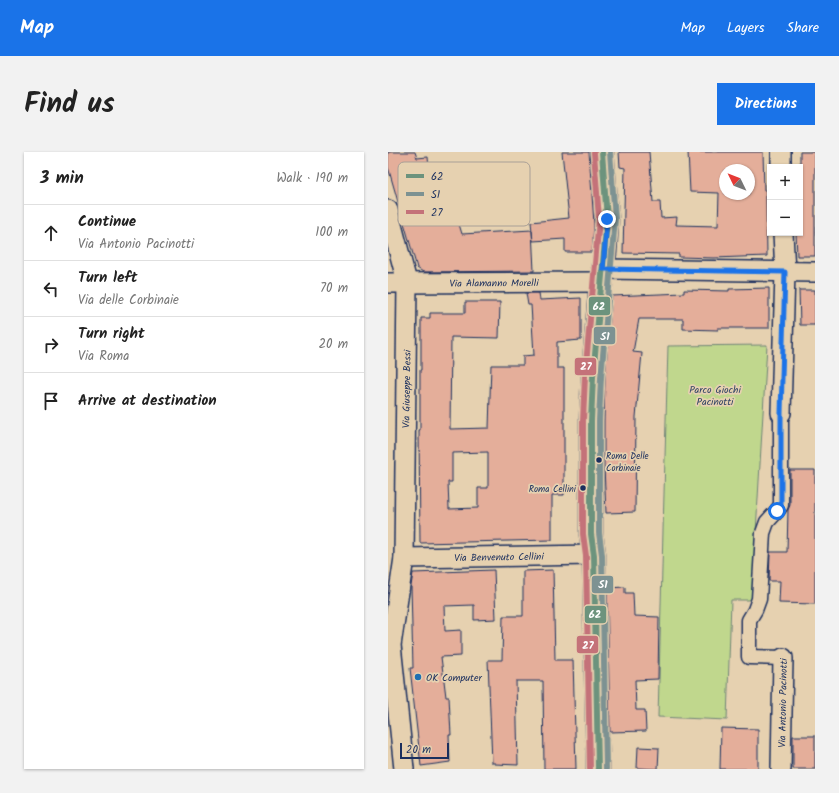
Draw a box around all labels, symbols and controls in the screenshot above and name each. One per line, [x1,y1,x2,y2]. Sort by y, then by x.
text: Map [20,13,54,43]
text: Map [681,17,705,39]
text: Layers [727,17,765,39]
text: Share [787,17,819,39]
text: Find us [24,82,115,127]
button: Directions [717,83,815,125]
legend [398,162,530,226]
north arrow [719,164,755,200]
map controls [767,164,803,236]
button: + [767,164,803,200]
text: 3 min [40,165,84,192]
text: Walk · 190 m [276,168,348,189]
text: 62 [431,168,444,186]
text: S1 [431,186,440,204]
button: − [767,200,803,236]
text: 27 [431,204,443,222]
text: Continue [78,210,136,234]
route end [598,210,616,228]
icon: ahead [40,222,62,244]
text: 100 m [315,222,348,243]
text: Via Antonio Pacinotti [78,234,194,255]
text: Turn left [78,266,138,290]
street label: Via Alamanno Morelli [449,275,539,292]
icon: left [40,278,62,300]
text: 70 m [320,278,348,299]
text: Via delle Corbinaie [78,290,179,311]
line badge: 62 [588,296,611,316]
text: 62 [593,298,605,316]
text: Turn right [78,322,145,346]
line badge: S1 [593,326,616,345]
text: S1 [600,328,610,346]
icon: right [40,334,62,356]
text: 20 m [318,334,348,355]
text: Via Roma [78,346,129,367]
street label: Via Giuseppe Bessi [398,349,416,428]
line badge: 27 [574,357,597,376]
text: 27 [580,358,593,376]
park label: Parco Giochi Pacinotti [689,382,741,410]
text: Arrive at destination [78,389,217,413]
icon: arrive [40,390,62,412]
place label: Roma Delle Corbinaie [606,449,649,476]
marker: Roma Delle Corbinaie [594,455,604,465]
place label: Roma Cellini [529,482,577,497]
marker: Roma Cellini [578,483,588,493]
route start [768,502,786,520]
street label: Via Benvenuto Cellini [454,549,544,566]
line badge: S1 [591,575,614,594]
text: S1 [598,576,608,594]
line badge: 62 [584,605,607,624]
text: 62 [589,606,601,624]
line badge: 27 [576,635,599,654]
text: 27 [582,637,595,655]
street label: Via Antonio Pacinotti [774,658,792,748]
place label: OK Computer [426,670,482,686]
marker: OK Computer [413,672,423,682]
scale bar [400,741,449,760]
text: 20 m [406,741,431,759]

